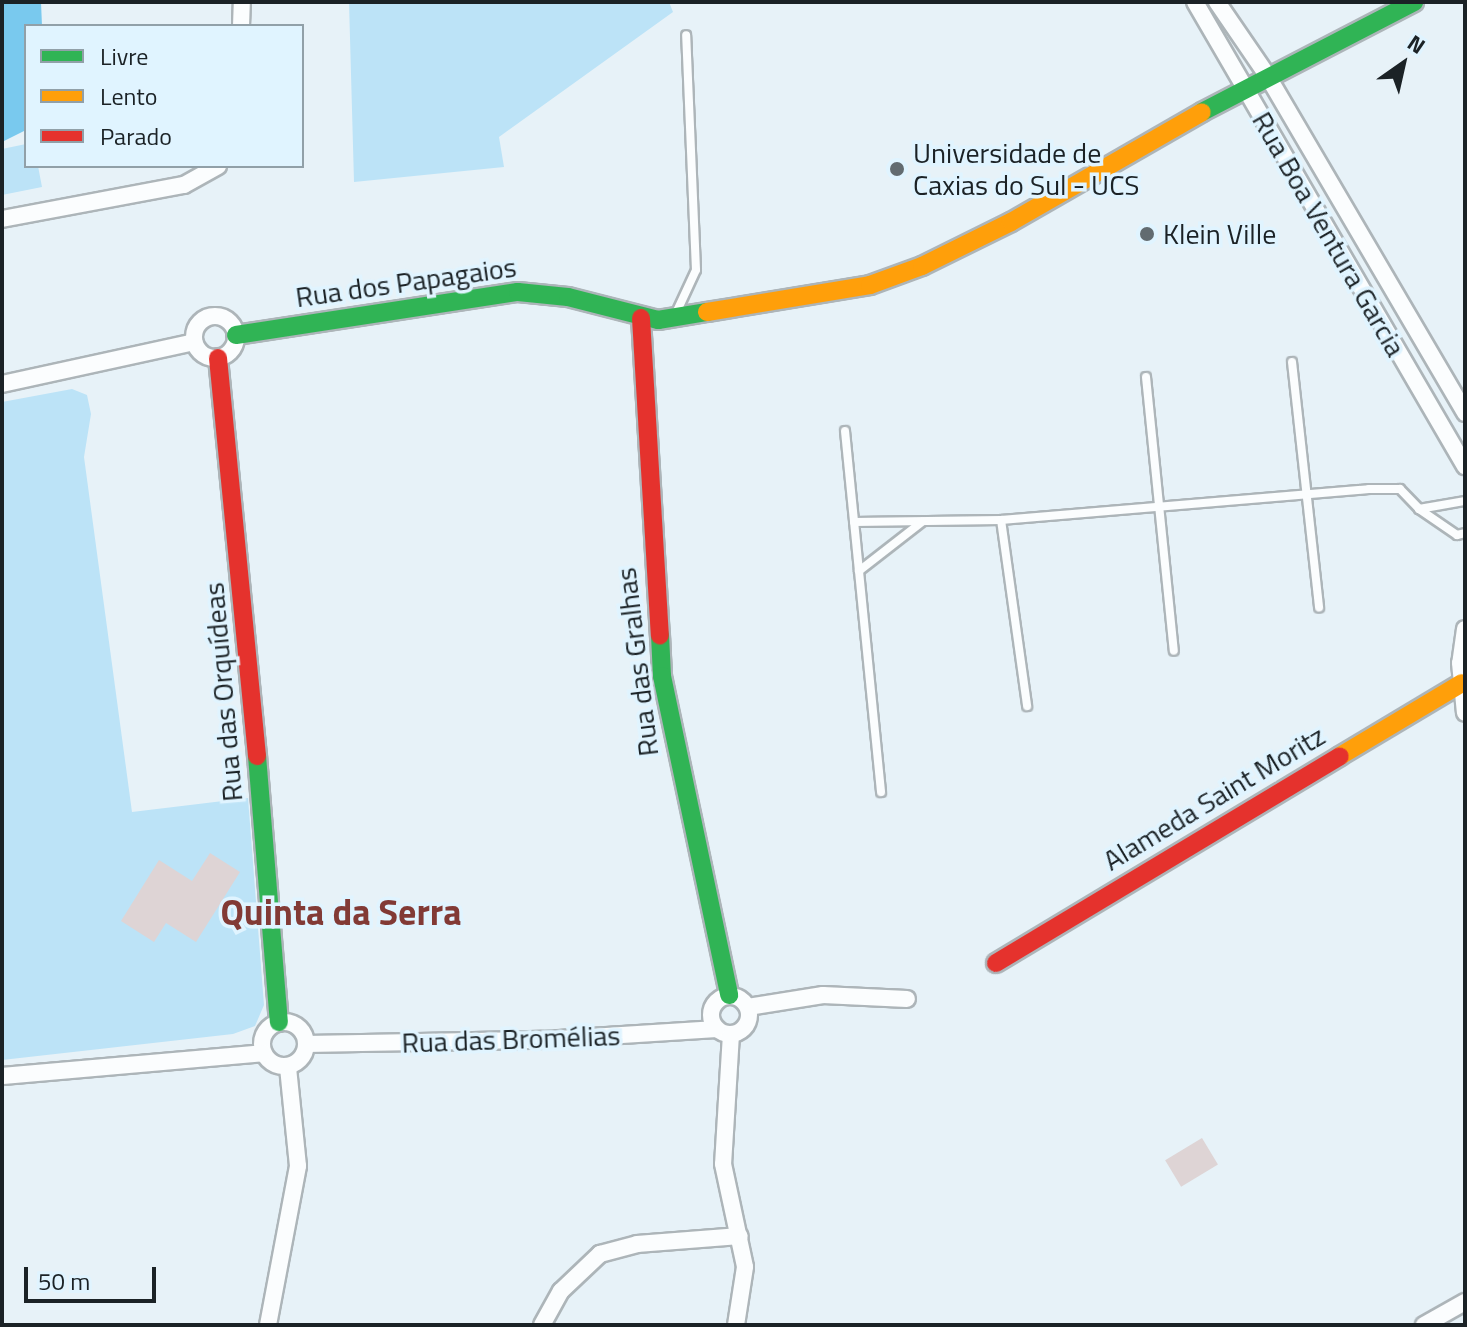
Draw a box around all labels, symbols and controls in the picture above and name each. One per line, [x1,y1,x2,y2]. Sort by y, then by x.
legend [24,24,304,168]
north arrow [1363,24,1443,104]
text: N [1401,26,1432,62]
text: Livre [100,38,148,74]
text: Lento [100,78,157,114]
street label: Rua Boa Ventura Garcia [1245,106,1413,362]
text: Parado [100,118,172,154]
place label: Universidade de Caxias do Sul - UCS [913,136,1140,202]
marker: Universidade de Caxias do Sul - UCS [888,160,906,178]
place label: Klein Ville [1163,217,1276,251]
marker: Klein Ville [1138,225,1156,243]
street label: Rua dos Papagaios [293,250,519,314]
street label: Rua das Gralhas [609,566,665,758]
street label: Rua das Orquídeas [197,581,249,803]
street label: Alameda Saint Moritz [1097,719,1331,877]
district label: Quinta da Serra [220,890,462,934]
street label: Rua das Bromélias [401,1018,621,1060]
scale bar [28,1251,160,1301]
text: 50 m [38,1263,90,1299]

